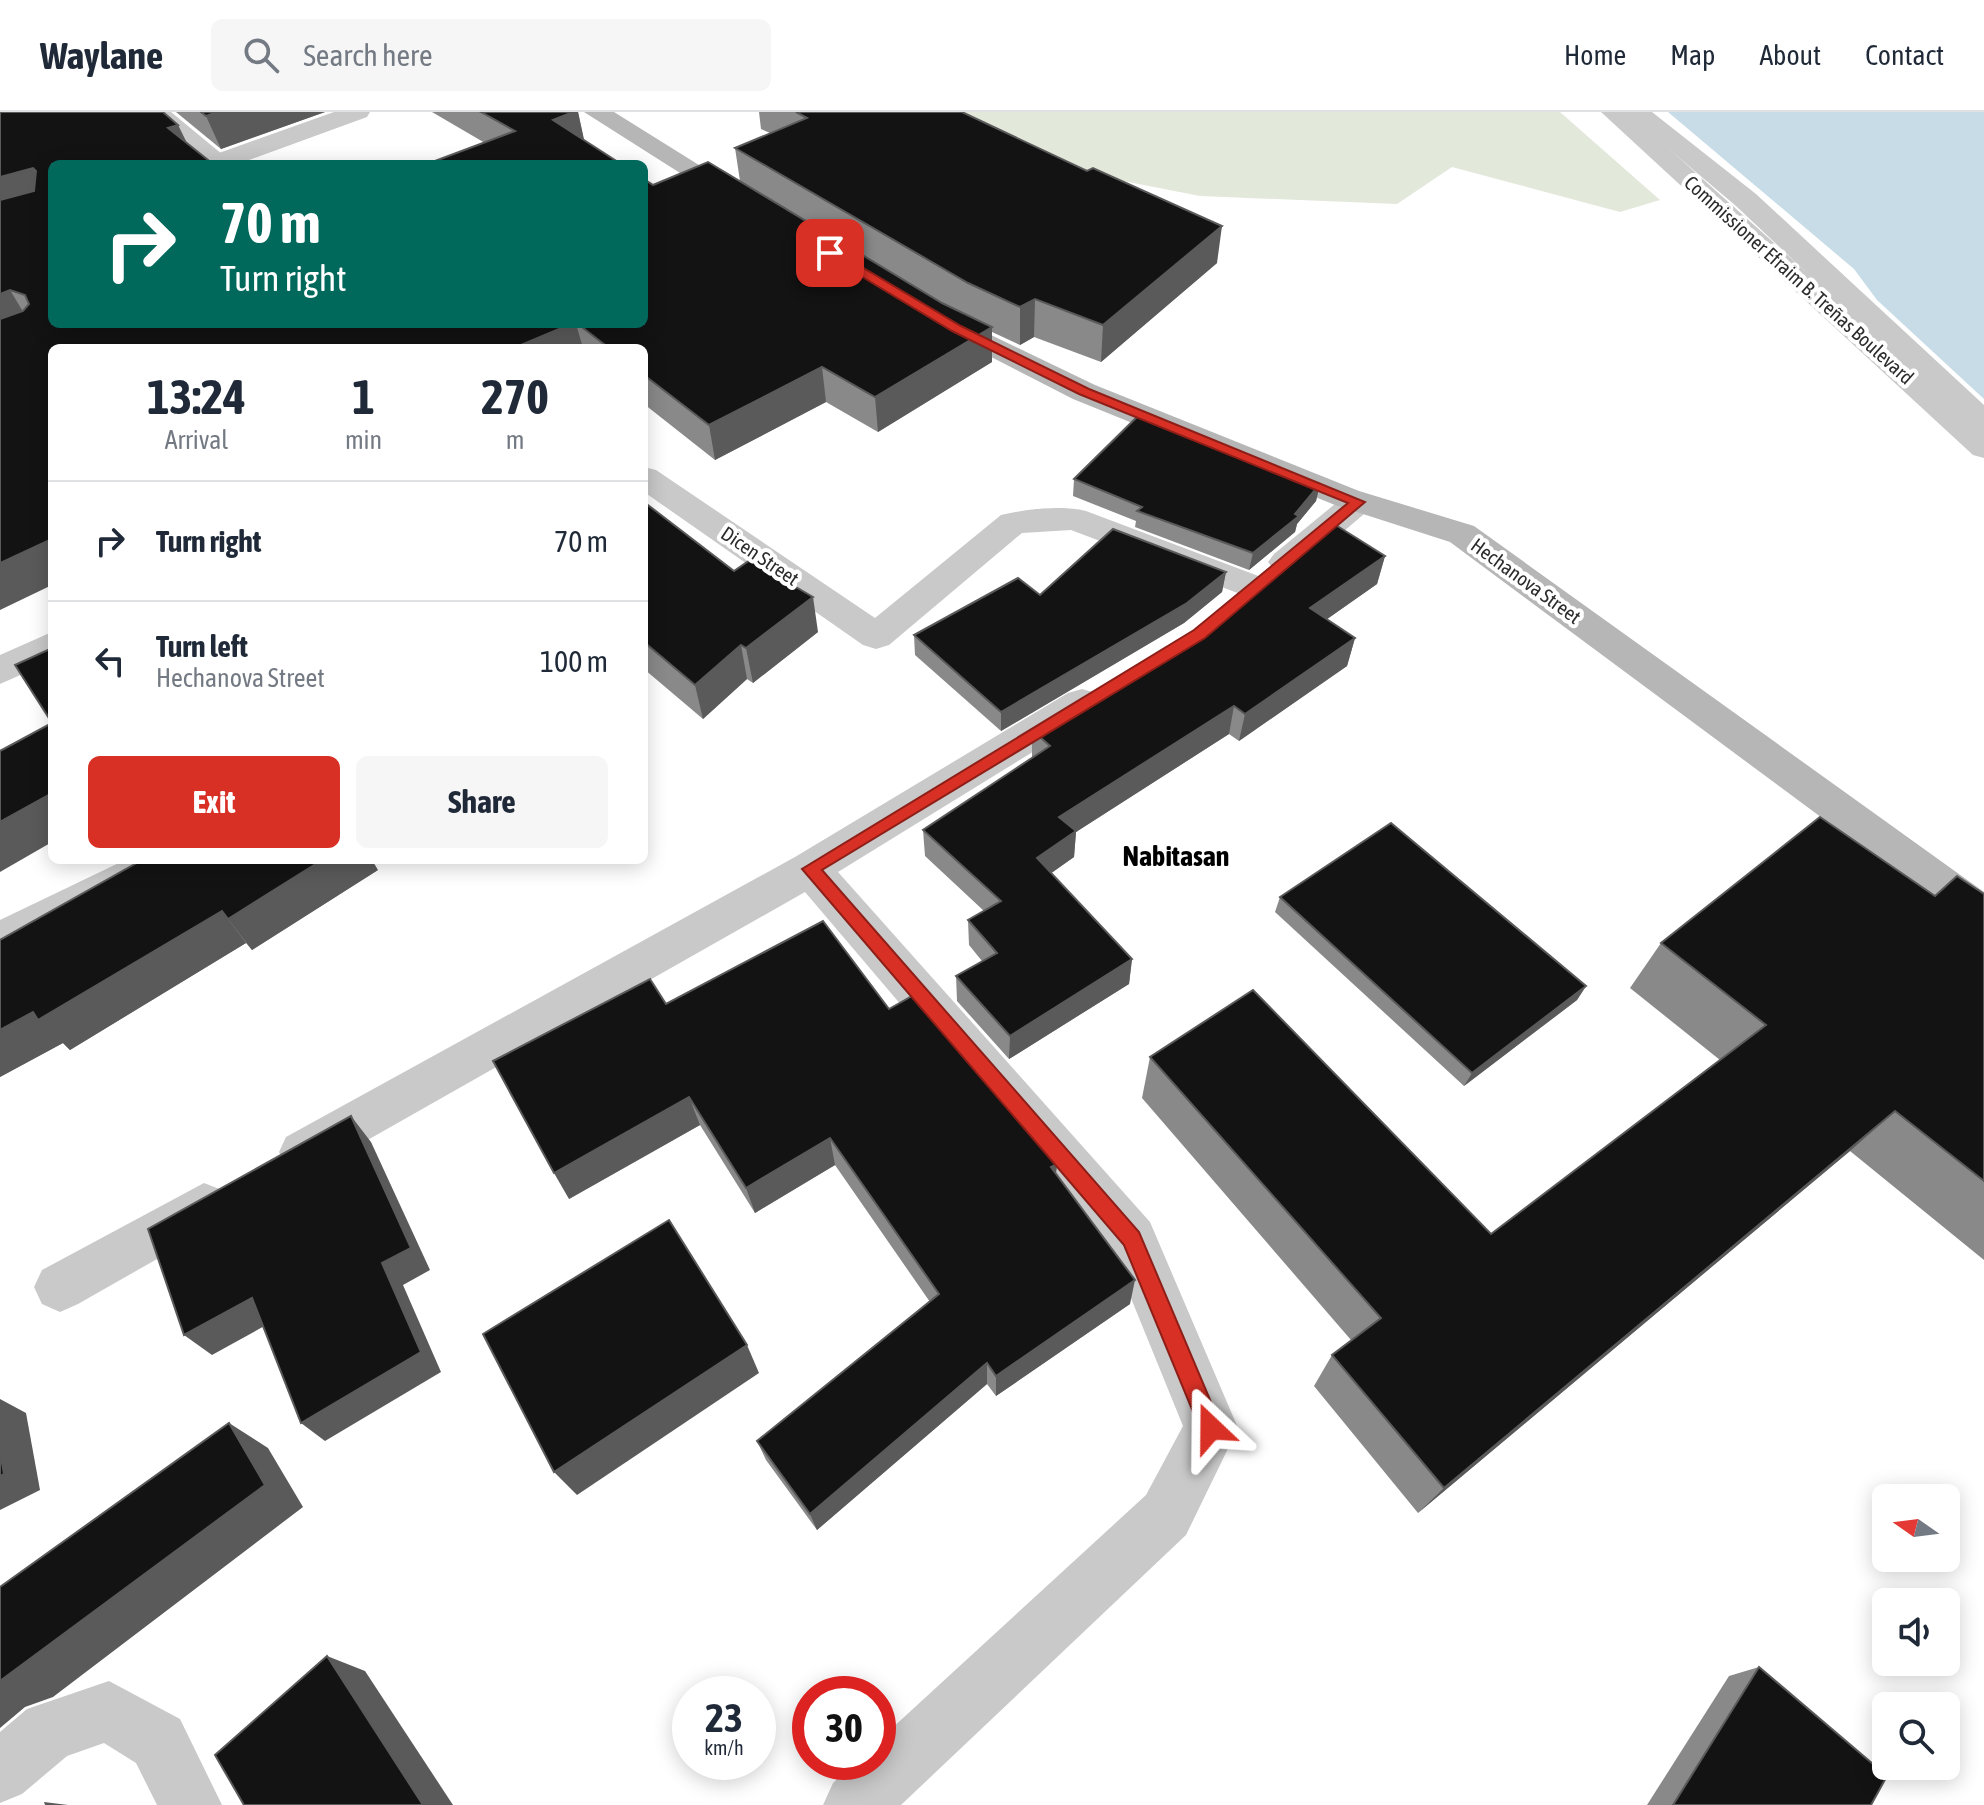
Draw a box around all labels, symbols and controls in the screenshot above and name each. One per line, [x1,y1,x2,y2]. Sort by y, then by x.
search box [211,19,771,91]
icon: search [239,33,283,77]
text: Waylane [40,34,163,77]
text: Search here [303,38,433,72]
text: Home [1564,39,1626,71]
text: Map [1670,39,1715,71]
text: About [1759,39,1821,71]
text: Contact [1865,39,1944,71]
street label: Commissioner Efraim B. Treñas Boulevard [1680,171,1919,389]
text: 70 m [220,191,321,255]
icon: right [88,192,192,296]
pin [796,219,864,287]
icon: arrive [808,231,852,275]
text: Turn right [220,257,347,299]
text: 13:24 [147,369,246,424]
text: 1 [352,369,375,424]
text: 270 [481,369,549,424]
text: Arrival [165,425,228,455]
text: min [345,425,382,455]
text: m [506,425,524,455]
icon: right [88,519,132,563]
street label: Dicen Street [717,521,804,590]
text: Turn right [156,524,262,558]
text: 70 m [554,524,608,558]
street label: Hechanova Street [1467,533,1586,628]
text: Turn left [156,629,248,663]
icon: left [88,639,132,683]
text: 100 m [540,644,608,678]
text: Hechanova Street [156,663,325,693]
button: Exit [88,756,340,848]
button: Share [356,756,608,848]
district label: Nabitasan [1123,840,1229,872]
position arrow [1169,1386,1253,1470]
north arrow [1872,1484,1960,1572]
map controls [1872,1484,1960,1780]
button: sound [1872,1588,1960,1676]
speed limit sign: 30 [792,1676,896,1780]
button: search [1872,1692,1960,1780]
text: 23 [705,1695,743,1740]
text: km/h [704,1736,744,1759]

